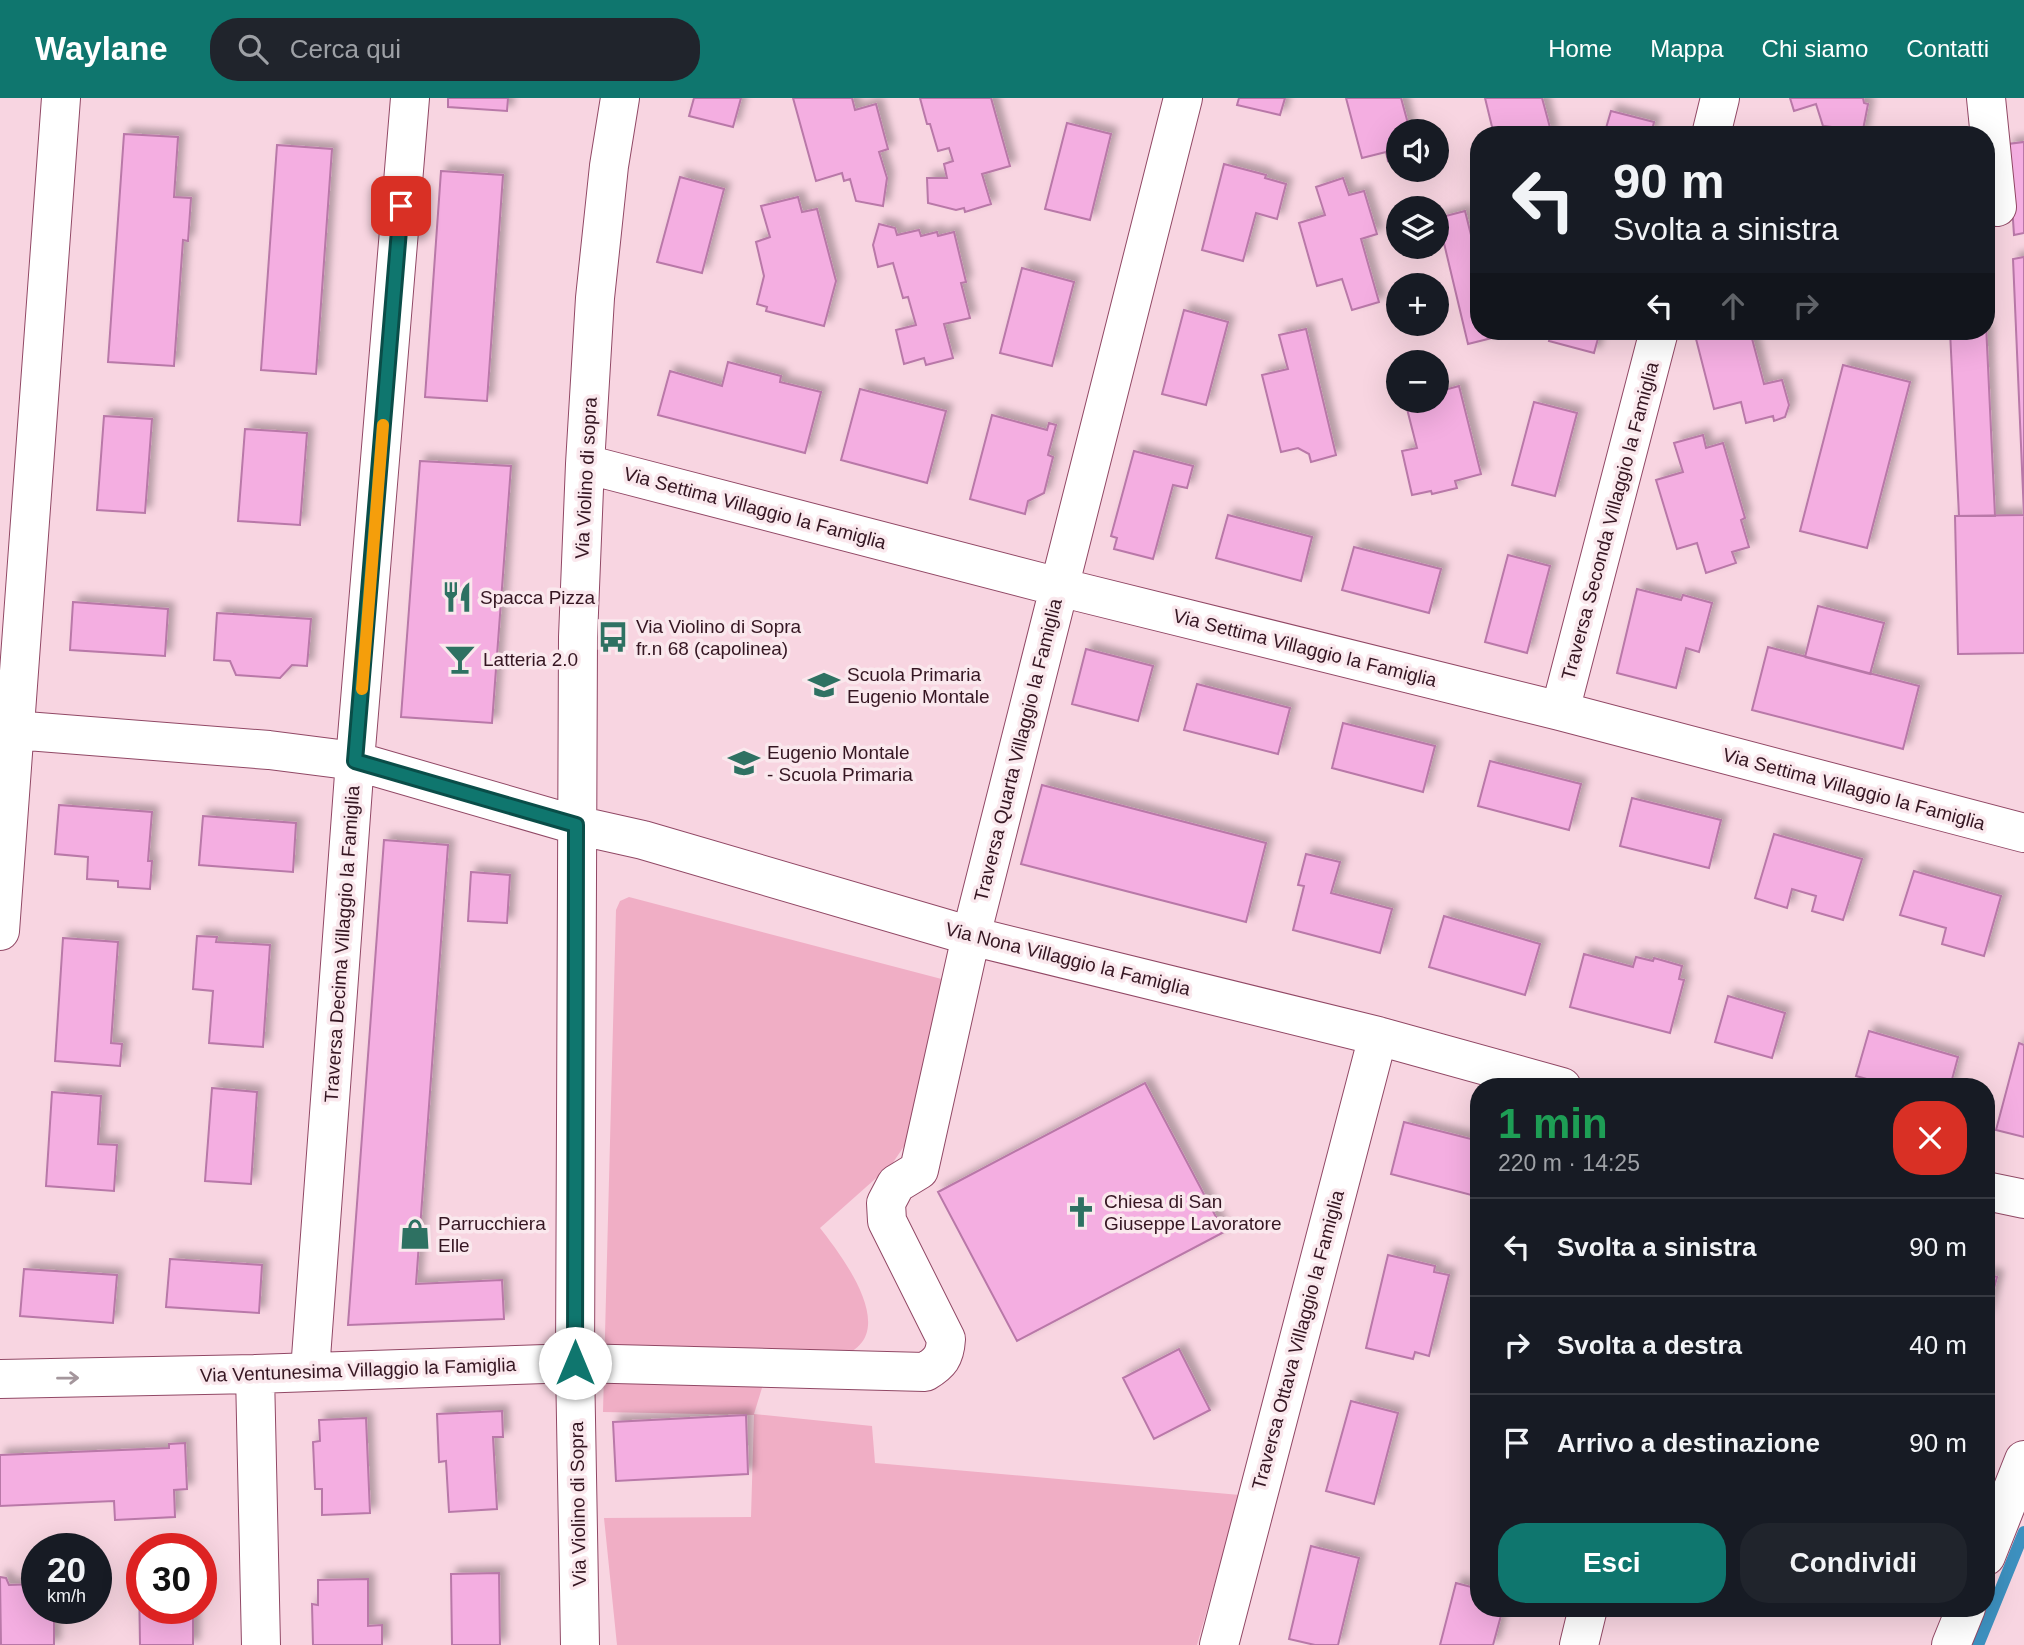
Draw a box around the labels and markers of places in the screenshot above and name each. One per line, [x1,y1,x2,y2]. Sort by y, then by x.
pin [371,176,431,236]
restaurant icon: Spacca Pizza [440,580,474,614]
place label: Spacca Pizza [480,587,596,608]
place label: Via Violino di Sopra fr.n 68 (capolinea) [636,616,802,659]
bus stop icon: Via Violino di Sopra fr.n 68 (capolinea) [596,620,630,654]
bar icon: Latteria 2.0 [443,642,477,676]
place label: Latteria 2.0 [483,649,578,670]
place label: Scuola Primaria Eugenio Montale [847,664,990,707]
school or university icon: Scuola Primaria Eugenio Montale [807,668,841,702]
place label: Eugenio Montale - Scuola Primaria [767,742,913,785]
school or university icon: Eugenio Montale - Scuola Primaria [727,746,761,780]
place label: Chiesa di San Giuseppe Lavoratore [1104,1191,1281,1234]
church icon: Chiesa di San Giuseppe Lavoratore [1064,1195,1098,1229]
place label: Parrucchiera Elle [438,1213,546,1256]
shop icon: Parrucchiera Elle [398,1217,432,1251]

